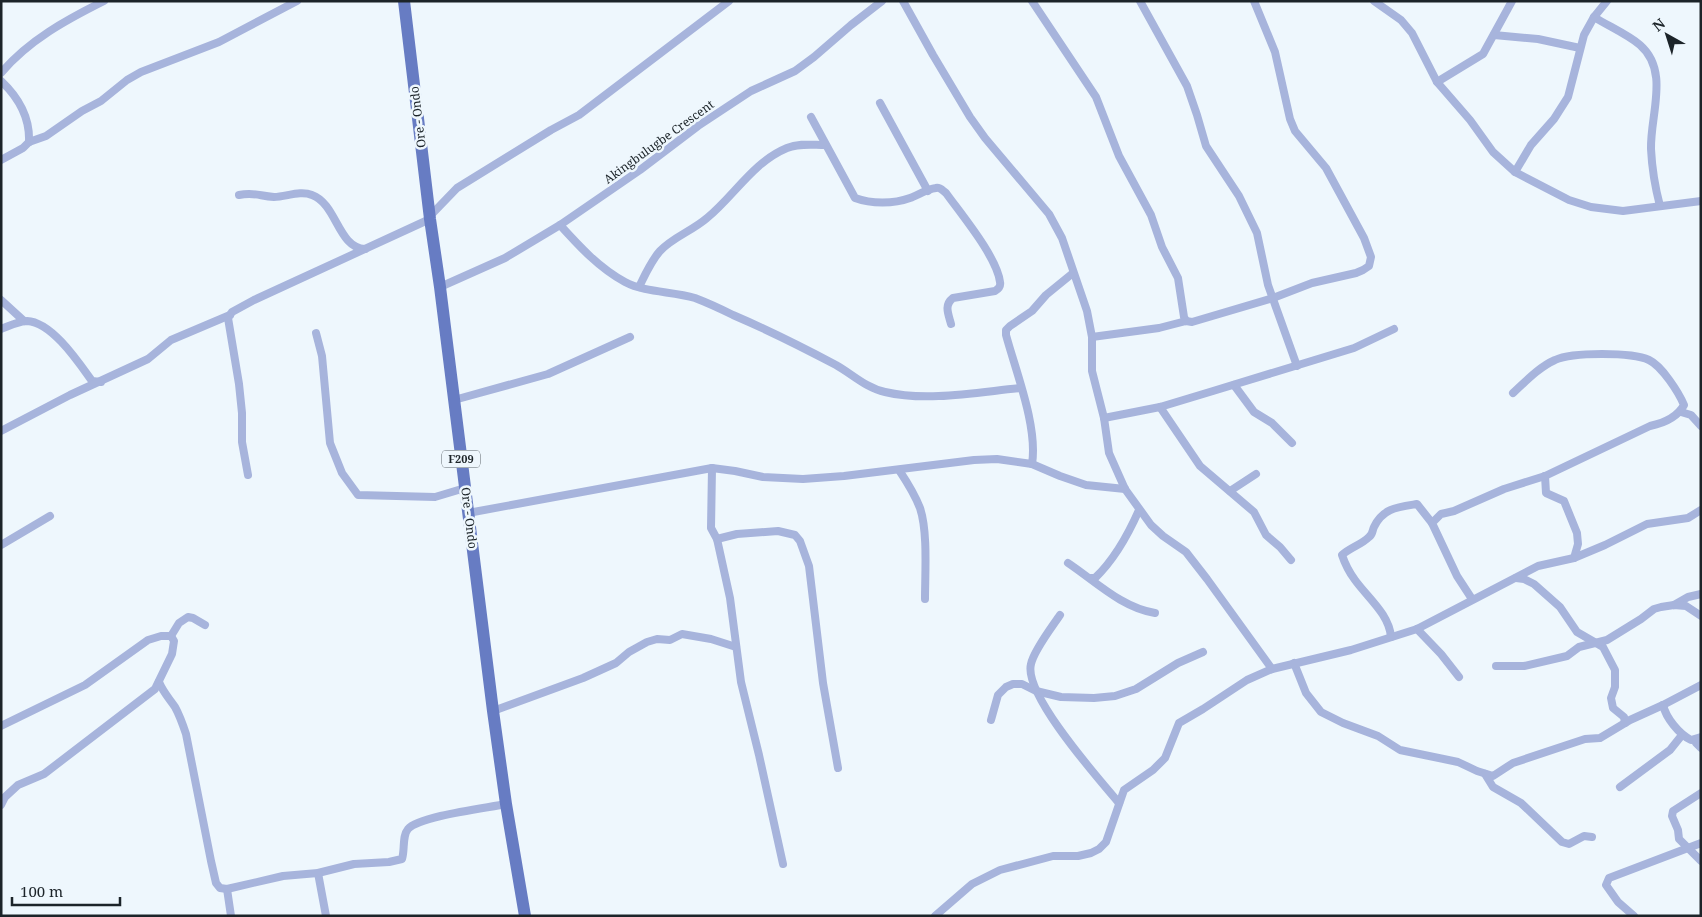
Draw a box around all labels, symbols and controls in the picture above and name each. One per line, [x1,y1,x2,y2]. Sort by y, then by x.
north arrow [1642,10,1692,60]
text: N [1648,14,1669,35]
street label: Ore - Ondo [405,85,430,149]
street label: Akingbulugbe Crescent [600,96,717,187]
road number: F209 [442,450,480,468]
street label: Ore - Ondo [457,486,482,550]
scale bar [12,874,120,906]
text: 100 m [20,881,63,901]

